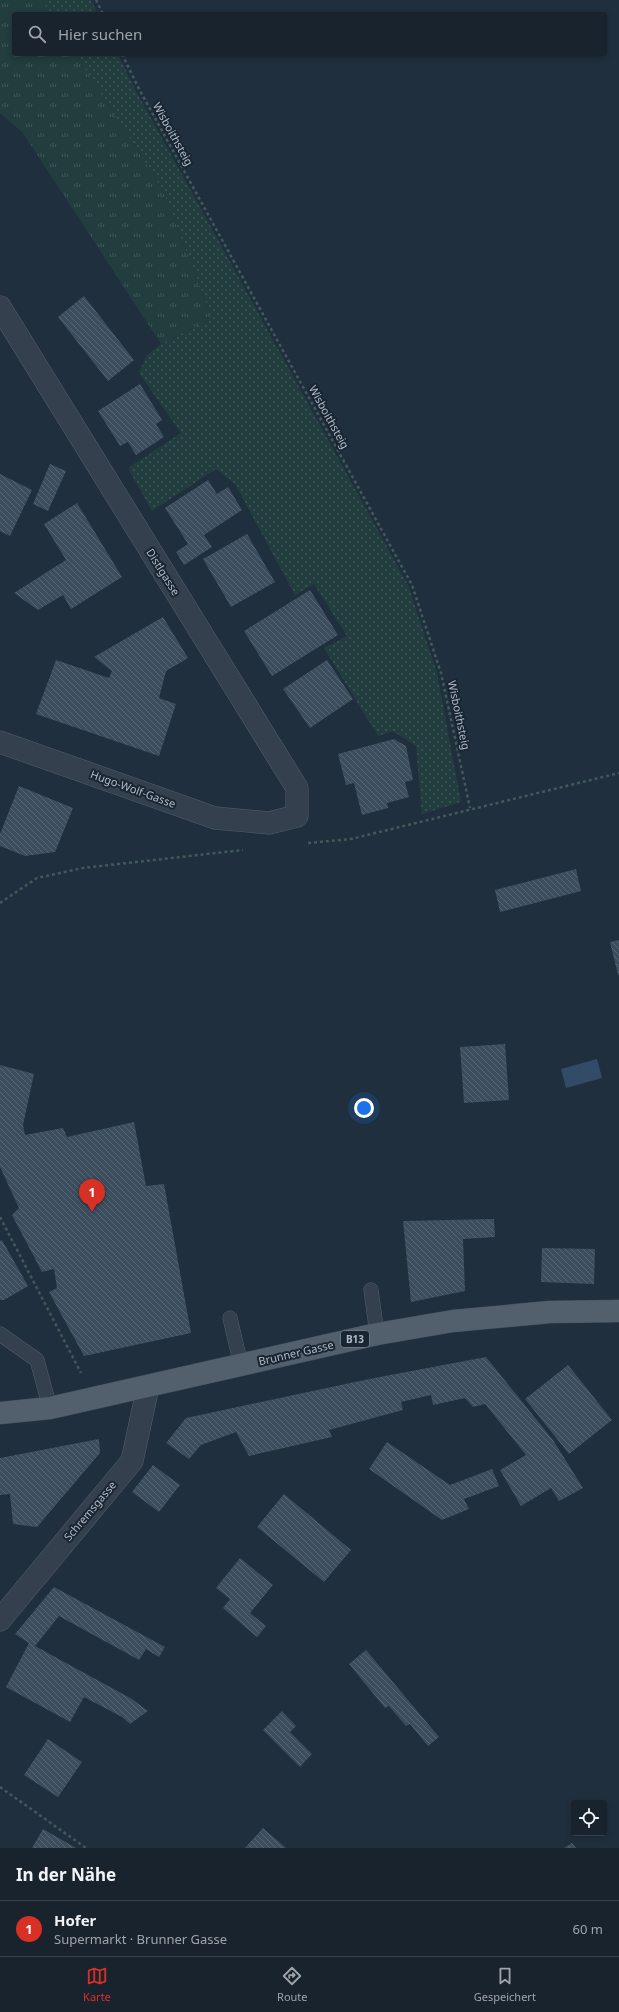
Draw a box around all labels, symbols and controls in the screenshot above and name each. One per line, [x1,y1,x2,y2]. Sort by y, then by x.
search box [12,12,607,56]
icon: search [26,23,48,45]
text: Hier suchen [58,24,142,44]
street label: Wisboithsteig [150,99,197,168]
street label: Wisboithsteig [306,382,353,451]
street label: Distlgasse [143,545,184,598]
street label: Wisboithsteig [445,679,474,751]
street label: Hugo-Wolf-Gasse [88,766,178,811]
your location [354,1098,374,1118]
pin: 1 [79,1179,105,1212]
road number: B13 [341,1331,369,1347]
street label: Brunner Gasse [257,1337,335,1368]
street label: Schremsgasse [60,1478,119,1544]
map controls [571,1800,607,1836]
button: locate [571,1800,607,1836]
text: In der Nähe [16,1863,116,1886]
text: Hofer [54,1910,96,1930]
text: 1 [25,1920,33,1938]
text: 60 m [573,1920,603,1938]
text: Supermarkt · Brunner Gasse [54,1930,227,1948]
tab: Karte [83,1965,111,2004]
tab: Route [277,1965,308,2004]
tab: Gespeichert [474,1965,536,2004]

